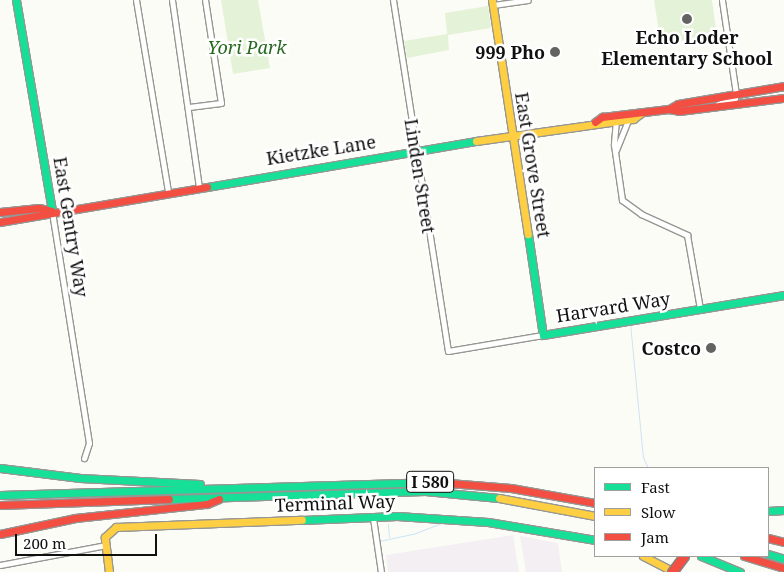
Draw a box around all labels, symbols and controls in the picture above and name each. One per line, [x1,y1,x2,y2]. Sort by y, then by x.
marker: Echo Loder Elementary School [681,13,693,25]
place label: Echo Loder Elementary School [601,27,773,70]
park label: Yori Park [207,36,287,58]
place label: 999 Pho [475,41,545,63]
marker: 999 Pho [549,46,561,58]
street label: East Grove Street [511,91,555,239]
street label: Linden Street [400,117,440,235]
street label: Kietzke Lane [265,131,377,169]
street label: East Gentry Way [49,155,93,299]
street label: Harvard Way [554,287,672,327]
place label: Costco [641,337,701,359]
marker: Costco [705,342,717,354]
legend [594,467,769,557]
road number: I 580 [405,468,455,496]
text: Fast [641,477,670,497]
street label: Terminal Way [274,490,396,516]
text: Slow [641,502,675,522]
scale bar [18,524,160,556]
text: Jam [641,527,669,547]
text: 200 m [23,533,66,553]

